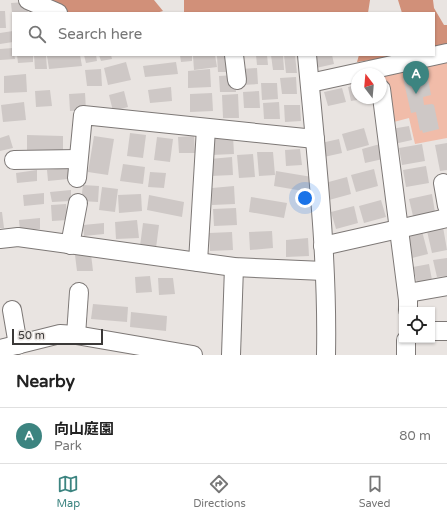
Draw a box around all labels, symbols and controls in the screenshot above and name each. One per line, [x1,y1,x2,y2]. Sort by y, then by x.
search box [12,12,435,56]
icon: search [26,23,48,45]
text: Search here [58,25,142,43]
pin: A [403,61,429,94]
north arrow [351,68,387,104]
your location [295,188,315,208]
map controls [399,307,435,343]
button: locate [399,307,435,343]
scale bar [12,327,103,346]
text: 50 m [18,329,45,342]
text: Nearby [16,371,75,392]
text: 向山庭園 [54,420,114,438]
text: A [24,428,34,444]
text: 80 m [399,428,431,444]
text: Park [54,438,82,454]
tab: Map [56,473,80,510]
tab: Directions [193,473,246,510]
tab: Saved [359,473,391,510]

